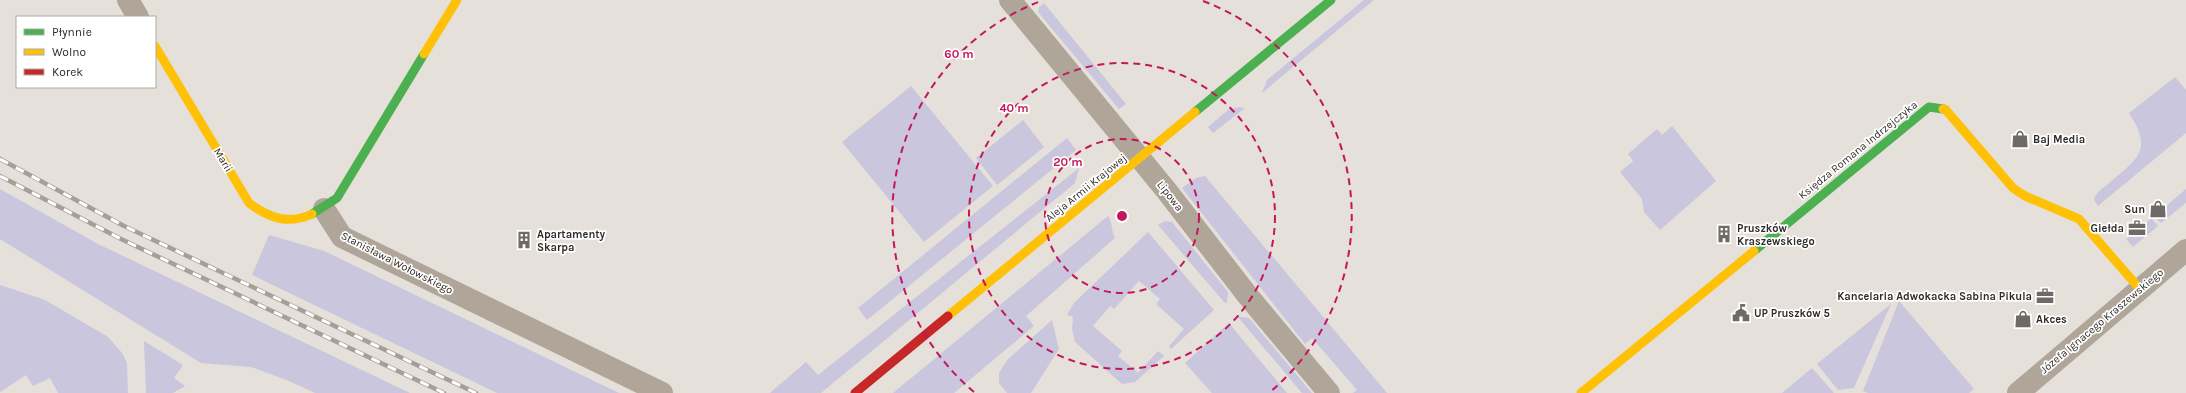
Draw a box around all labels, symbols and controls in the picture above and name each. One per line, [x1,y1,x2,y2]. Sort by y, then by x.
legend [16,16,156,88]
text: Płynnie [52,25,92,39]
text: Wolno [52,45,86,59]
text: 60 m [944,47,974,61]
text: Korek [52,65,83,79]
street label: Księdza Romana Indrzejczyka [1796,98,1920,202]
text: 40 m [999,101,1029,115]
shop icon: Baj Media [2010,129,2030,149]
place label: Baj Media [2033,133,2085,146]
street label: Marii [211,146,235,174]
street label: Aleja Armii Krajowej [1043,151,1129,225]
text: 20 m [1053,155,1083,169]
street label: Lipowa [1154,178,1186,214]
shop icon: Sun [2148,199,2168,219]
place label: Sun [2124,203,2145,216]
centre of rings [1115,209,1129,223]
office icon: Giełda [2127,218,2147,238]
place label: Pruszków Kraszewskiego [1737,222,1815,248]
place label: Giełda [2091,222,2124,235]
building icon: Pruszków Kraszewskiego [1714,224,1734,244]
place label: Apartamenty Skarpa [537,228,606,254]
street label: Stanisława Wołowskiego [339,229,455,297]
building icon: Apartamenty Skarpa [514,230,534,250]
street label: Józefa Ignacego Kraszewskiego [2038,266,2166,376]
office icon: Kancelaria Adwokacka Sabina Pikula [2035,286,2055,306]
place label: Kancelaria Adwokacka Sabina Pikula [1837,290,2032,303]
public building icon: UP Pruszków 5 [1731,303,1751,323]
place label: UP Pruszków 5 [1754,307,1830,320]
shop icon: Akces [2013,309,2033,329]
place label: Akces [2036,313,2067,326]

